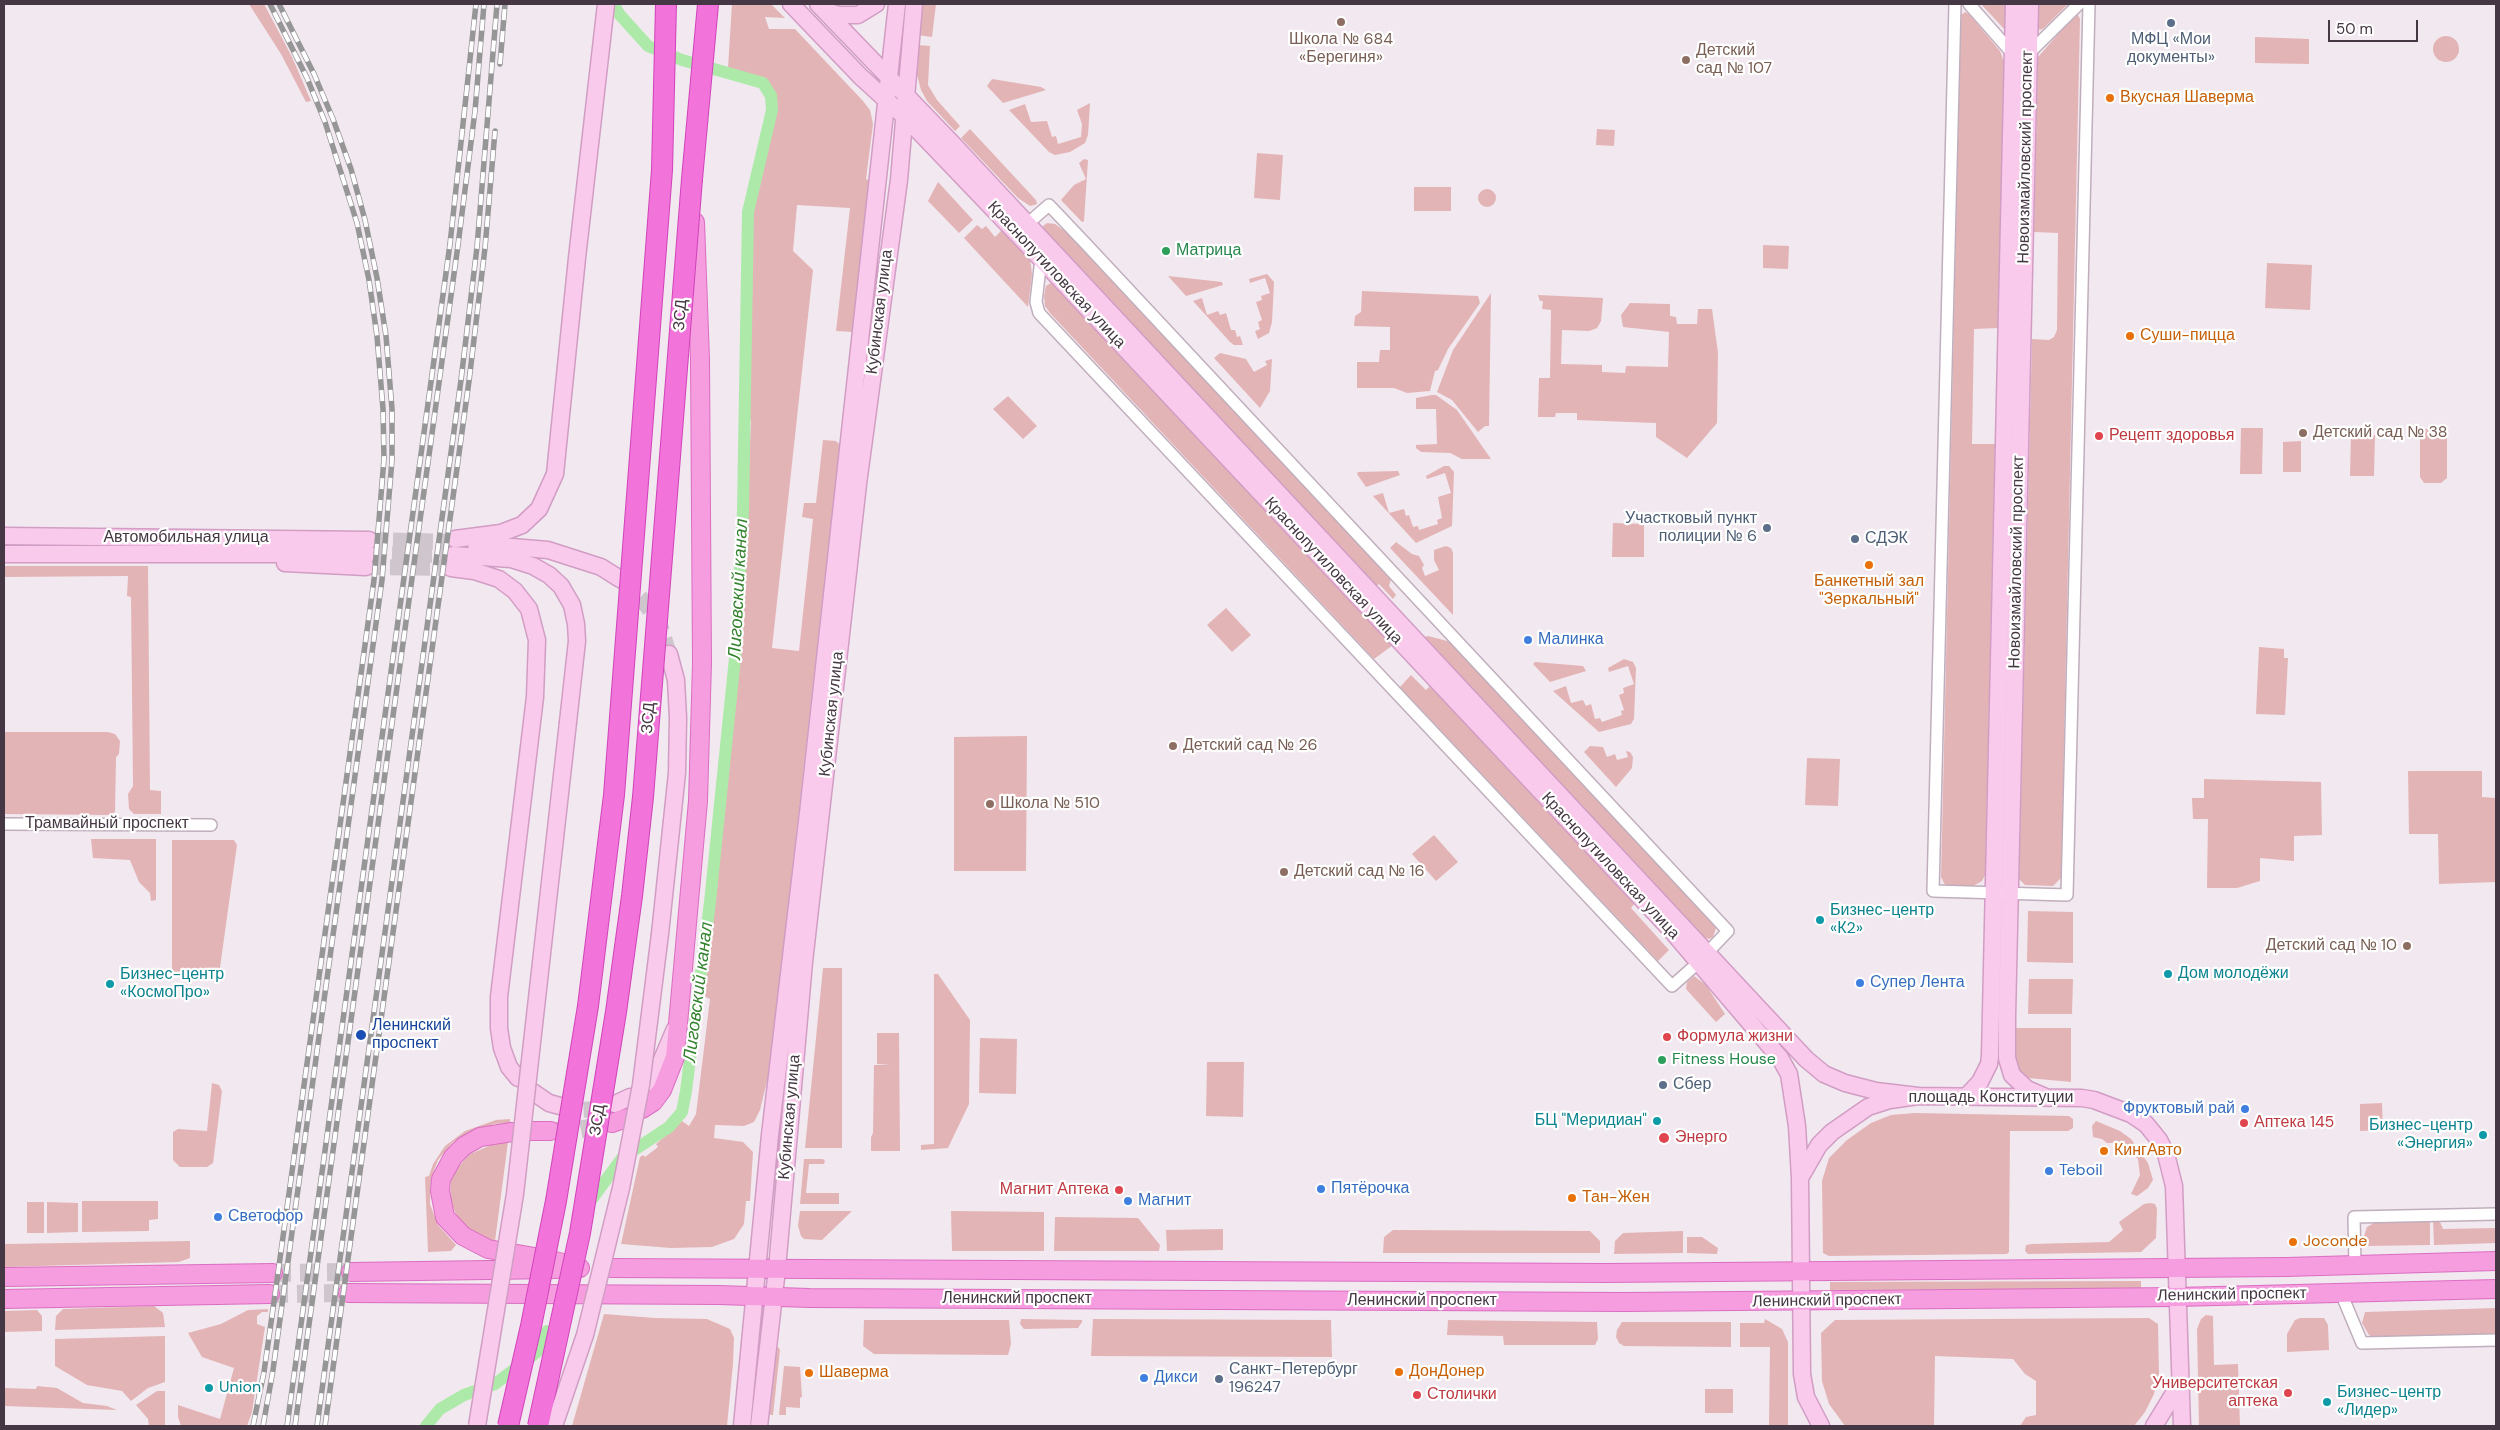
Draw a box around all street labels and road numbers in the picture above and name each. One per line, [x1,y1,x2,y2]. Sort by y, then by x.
street label: Новоизмайловский проспект [2015,50,2037,264]
street label: Краснопутиловская улица [983,198,1129,352]
street label: Кубинская улица [863,249,897,375]
street label: ЗСД [670,298,692,332]
street label: Новоизмайловский проспект [2006,455,2028,669]
street label: Краснопутиловская улица [1260,494,1406,648]
street label: Автомобильная улица [103,528,269,548]
street label: Кубинская улица [816,651,848,777]
street label: ЗСД [638,701,660,735]
street label: Краснопутиловская улица [1537,789,1683,943]
street label: Трамвайный проспект [25,814,189,834]
street label: Кубинская улица [775,1054,805,1180]
street label: площадь Конституции [1909,1088,2073,1108]
street label: ЗСД [586,1103,610,1137]
street label: Ленинский проспект [2157,1284,2307,1306]
street label: Ленинский проспект [942,1289,1092,1309]
street label: Ленинский проспект [1752,1290,1902,1312]
street label: Ленинский проспект [1347,1291,1497,1311]

